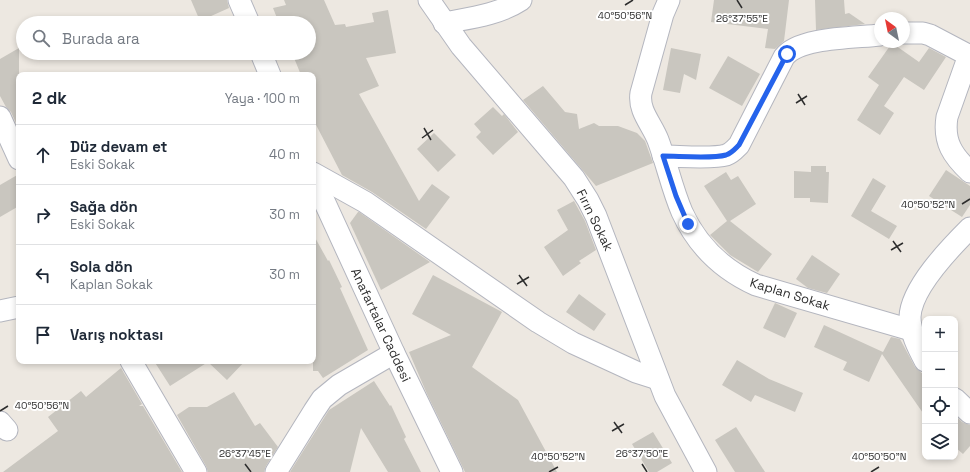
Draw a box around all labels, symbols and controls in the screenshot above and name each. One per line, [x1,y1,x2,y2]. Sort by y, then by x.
text: 40°50'56"N [598,9,652,22]
text: 26°37'55"E [716,12,768,25]
north arrow [874,12,910,48]
search box [16,16,316,60]
icon: search [30,27,52,49]
text: Burada ara [62,29,140,48]
route start [778,45,796,63]
text: 2 dk [32,87,67,109]
text: Yaya · 100 m [225,90,300,107]
text: Düz devam et [70,137,167,156]
icon: ahead [32,144,54,166]
text: 40 m [269,146,300,163]
text: Eski Sokak [70,156,135,173]
street label: Fırın Sokak [573,186,617,254]
text: Sağa dön [70,197,138,216]
text: 40°50'52"N [901,198,955,211]
icon: right [32,204,54,226]
text: 30 m [269,206,300,223]
route end [679,215,697,233]
text: Eski Sokak [70,216,135,233]
text: Sola dön [70,257,133,276]
icon: left [32,264,54,286]
street label: Anafartalar Caddesi [347,265,415,385]
text: 30 m [269,266,300,283]
street label: Kaplan Sokak [748,274,832,314]
text: Kaplan Sokak [70,276,153,293]
map controls [922,316,958,460]
button: + [922,316,958,352]
icon: arrive [32,324,54,346]
text: Varış noktası [70,325,163,344]
button: − [922,352,958,388]
button: locate [922,388,958,424]
text: 40°50'56"N [15,399,69,412]
button: layers [922,424,958,460]
text: 26°37'45"E [219,447,271,460]
text: 26°37'50"E [616,447,669,460]
text: 40°50'52"N [531,450,585,463]
text: 40°50'50"N [852,450,906,463]

